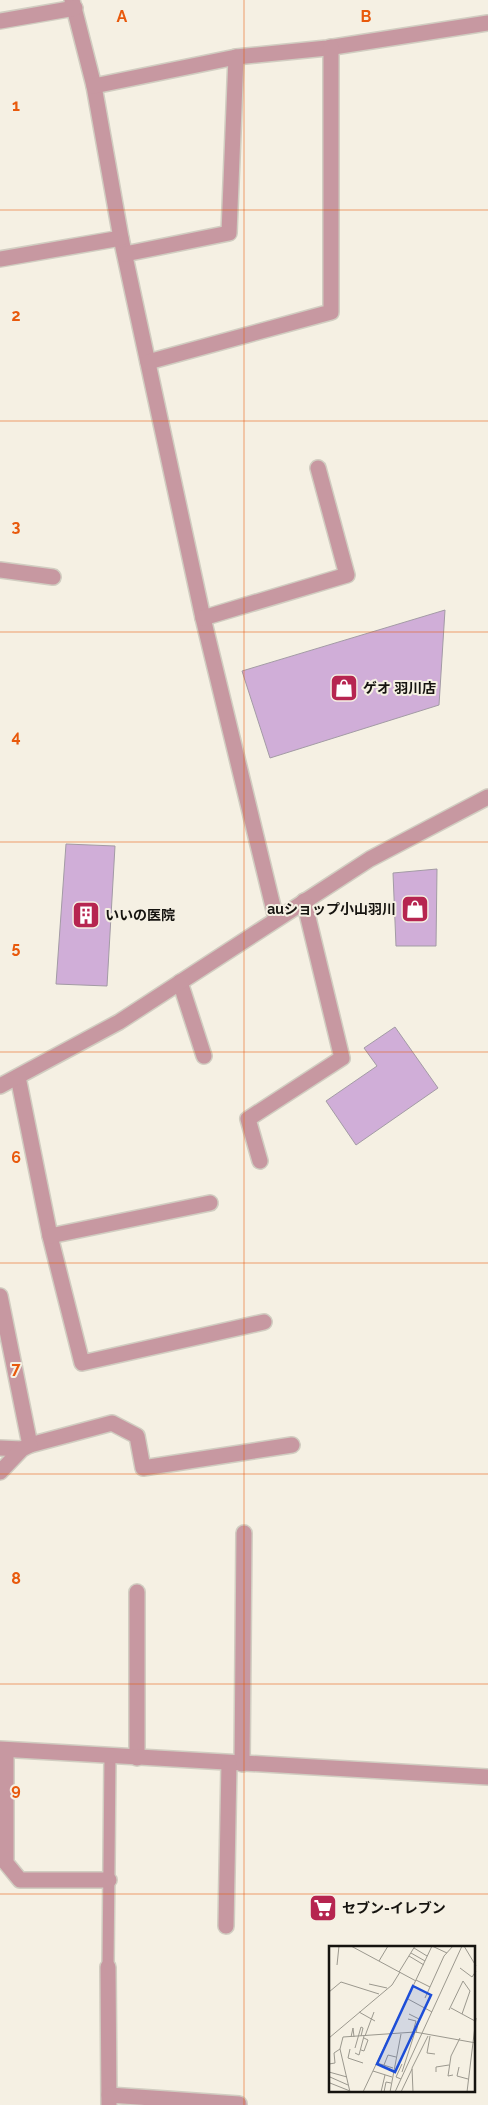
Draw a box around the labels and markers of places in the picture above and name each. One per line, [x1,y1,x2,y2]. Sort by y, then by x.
shop icon: ゲオ 羽川店 [329,673,359,703]
place label: ゲオ 羽川店 [363,680,436,696]
shop icon: auショップ小山羽川 [400,894,430,924]
building icon: いいの医院 [71,900,101,930]
place label: auショップ小山羽川 [267,901,396,917]
place label: いいの医院 [105,907,175,923]
supermarket icon: セブン-イレブン [308,1893,338,1923]
place label: セブン-イレブン [342,1900,446,1916]

